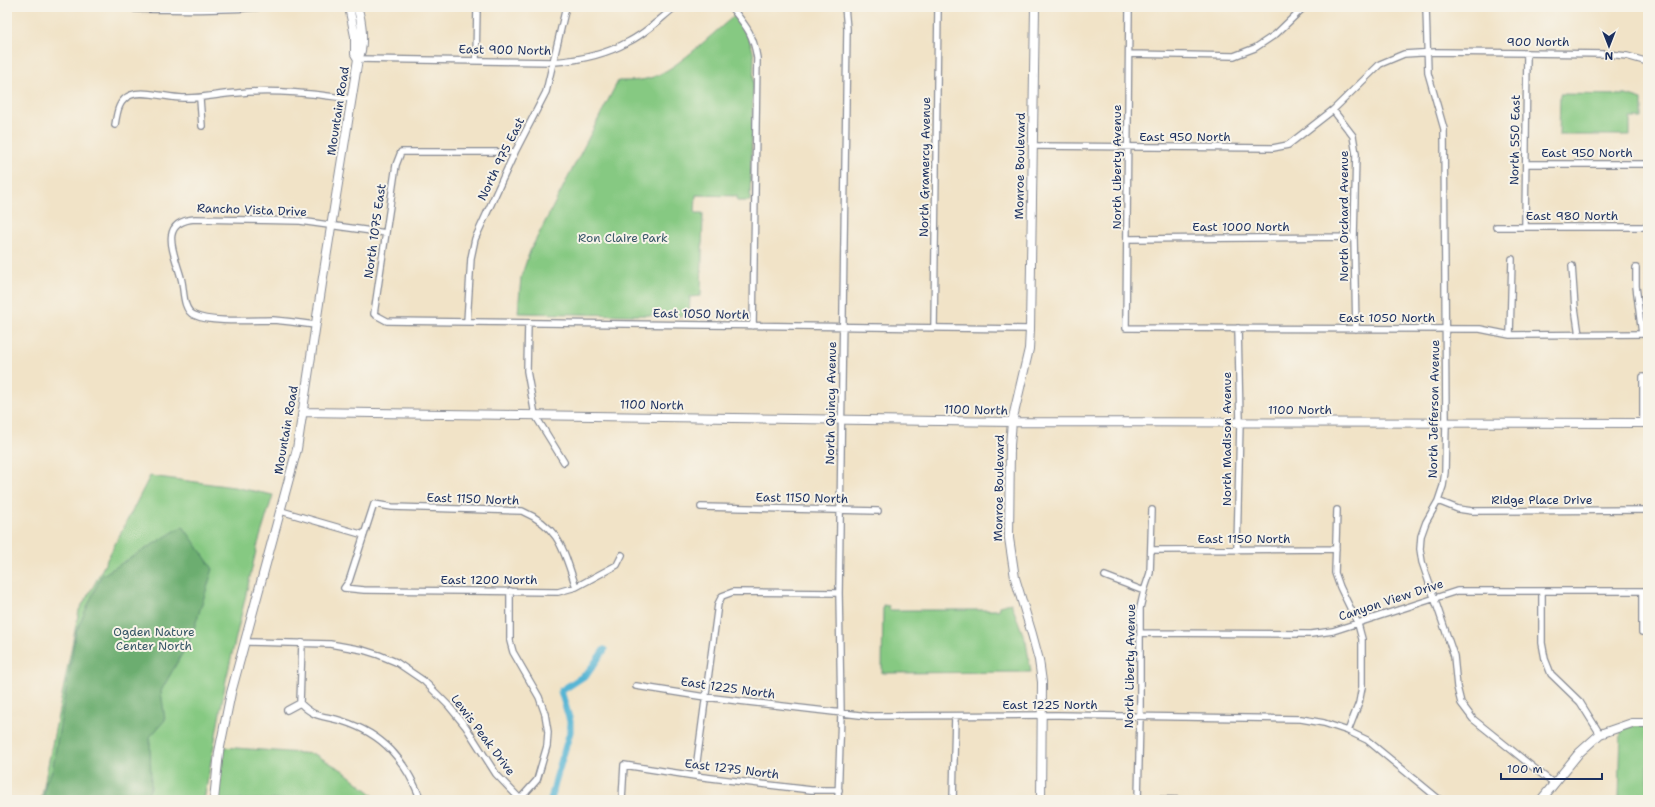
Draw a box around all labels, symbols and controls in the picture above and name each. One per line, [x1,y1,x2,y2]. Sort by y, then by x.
north arrow [1589,26,1629,66]
street label: 900 North [1506,34,1570,50]
street label: East 900 North [458,41,552,59]
text: N [1604,48,1613,63]
street label: Mountain Road [323,65,353,157]
street label: North 550 East [1506,95,1524,185]
street label: North Gramercy Avenue [916,96,934,237]
street label: North Liberty Avenue [1109,104,1125,229]
street label: Monroe Boulevard [1011,112,1029,220]
street label: North 975 East [474,115,528,203]
street label: East 950 North [1139,129,1231,145]
street label: East 950 North [1541,145,1633,161]
street label: North Orchard Avenue [1336,150,1352,282]
street label: North 1075 East [360,183,390,279]
street label: Rancho Vista Drive [197,200,308,220]
street label: East 980 North [1526,208,1618,224]
street label: East 1000 North [1192,219,1290,235]
park label: Ron Claire Park [578,230,668,246]
street label: East 1050 North [653,305,749,323]
street label: East 1050 North [1339,310,1435,326]
street label: North Jefferson Avenue [1425,339,1443,479]
street label: North Quincy Avenue [822,341,840,465]
street label: North Madison Avenue [1219,372,1235,506]
street label: Mountain Road [270,384,302,476]
street label: 1100 North [620,396,684,414]
street label: 1100 North [944,401,1008,419]
street label: 1100 North [1268,402,1332,418]
street label: Monroe Boulevard [990,434,1008,542]
street label: East 1150 North [426,489,520,509]
street label: East 1150 North [755,489,849,507]
street label: Ridge Place Drive [1491,492,1593,508]
street label: East 1150 North [1198,531,1290,547]
street label: East 1200 North [441,572,537,588]
street label: Canyon View Drive [1337,575,1446,624]
street label: North Liberty Avenue [1121,603,1139,729]
park label: Ogden Nature Center North [113,624,195,654]
street label: East 1225 North [680,673,776,703]
street label: Lewis Peak Drive [447,691,519,779]
street label: East 1225 North [1002,697,1098,713]
street label: East 1275 North [684,755,780,783]
scale bar [1501,755,1602,781]
text: 100 m [1507,761,1543,777]

